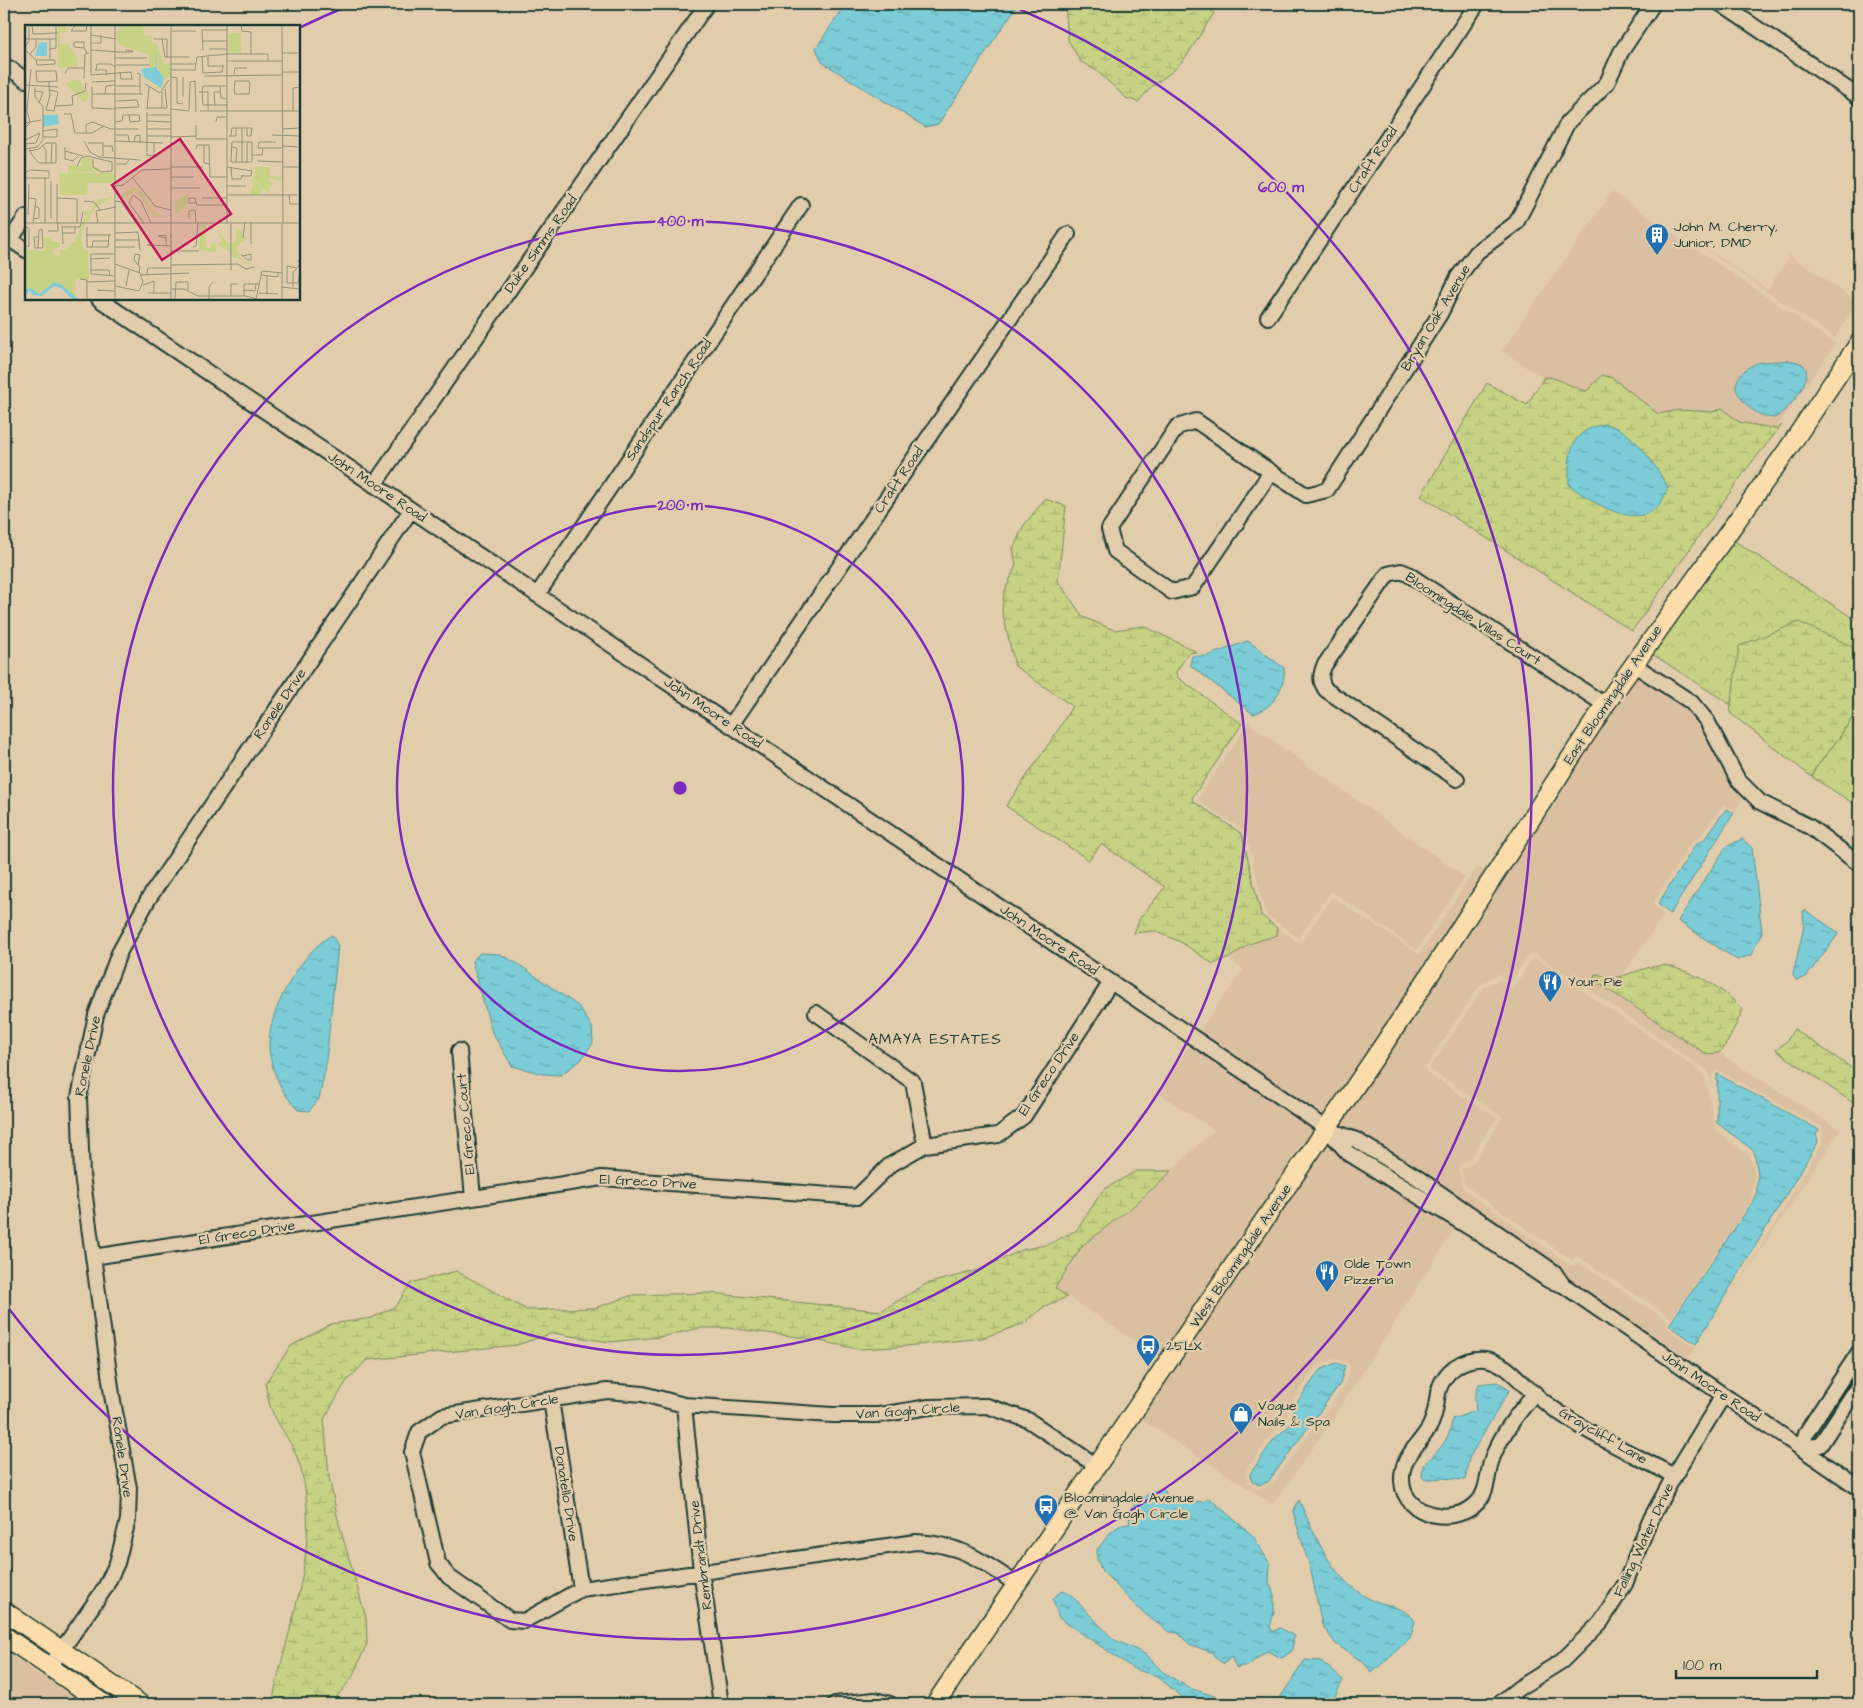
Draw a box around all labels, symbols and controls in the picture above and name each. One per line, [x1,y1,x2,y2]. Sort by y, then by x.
inset map [25,25,300,300]
street label: Craft Road [1343,123,1403,197]
text: 600 m [1258,177,1304,198]
street label: Duke Simms Road [500,191,582,297]
text: 400 m [657,211,704,232]
place label: John M. Cherry, Junior, DMD [1674,217,1778,253]
building icon: John M. Cherry, Junior, DMD [1644,222,1670,256]
street label: Bryan Oak Avenue [1396,261,1476,375]
street label: Sandspur Ranch Road [621,335,717,465]
street label: Craft Road [869,443,929,517]
street label: John Moore Road [324,446,430,528]
text: 200 m [656,495,703,516]
street label: Bloomingdale Villas Court [1401,568,1545,671]
street label: East Bloomingdale Avenue [1559,621,1667,769]
street label: Ronele Drive [249,664,311,743]
street label: John Moore Road [660,672,766,754]
centre of rings [671,779,689,797]
street label: John Moore Road [996,899,1102,981]
restaurant icon: Your Pie [1537,969,1563,1003]
place label: Your Pie [1568,972,1623,992]
street label: Ronele Drive [70,1014,106,1098]
street label: El Greco Drive [1014,1028,1085,1120]
district label: AMAYA ESTATES [868,1029,1002,1050]
street label: El Greco Court [452,1072,480,1176]
street label: El Greco Drive [599,1169,697,1195]
street label: West Bloomingdale Avenue [1185,1180,1297,1332]
street label: El Greco Drive [197,1215,297,1250]
place label: Olde Town Pizzeria [1344,1254,1411,1290]
restaurant icon: Olde Town Pizzeria [1314,1259,1340,1293]
bus stop icon: 25LX [1135,1333,1161,1367]
place label: 25LX [1166,1336,1203,1356]
street label: John Moore Road [1658,1346,1764,1428]
street label: Van Gogh Circle [454,1389,560,1425]
place label: Vogue Nails & Spa [1258,1396,1330,1432]
street label: Van Gogh Circle [855,1397,961,1425]
shop icon: Vogue Nails & Spa [1228,1401,1254,1435]
street label: Graycliff Lane [1555,1403,1651,1470]
street label: Ronele Drive [106,1415,138,1499]
street label: Donatello Drive [549,1445,583,1543]
street label: Falling Water Drive [1609,1479,1679,1600]
place label: Bloomingdale Avenue @ Van Gogh Circle [1064,1488,1195,1524]
bus stop icon: Bloomingdale Avenue @ Van Gogh Circle [1033,1493,1059,1527]
street label: Rembrandt Drive [684,1499,718,1611]
scale bar [1676,1648,1817,1680]
text: 100 m [1683,1655,1722,1676]

